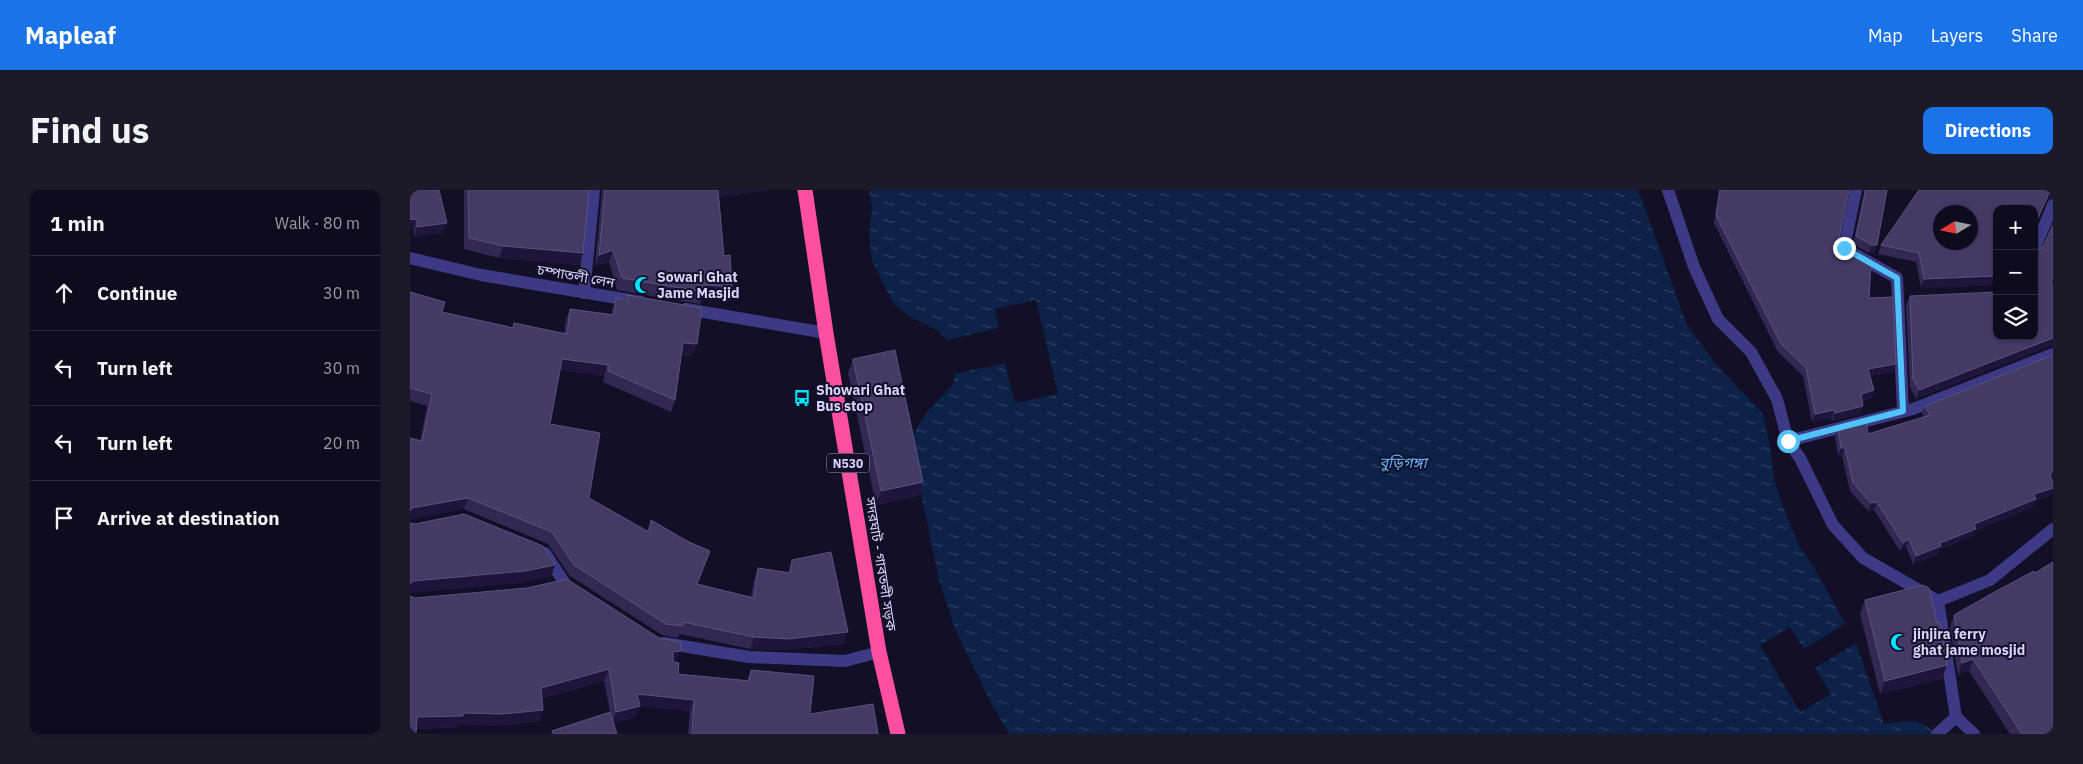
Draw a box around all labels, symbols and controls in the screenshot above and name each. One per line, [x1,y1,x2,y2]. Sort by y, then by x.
text: Mapleaf [25,19,116,51]
text: Map [1868,24,1903,47]
text: Layers [1931,24,1983,47]
text: Share [2011,24,2058,47]
text: Find us [30,107,149,153]
button: Directions [1923,107,2053,154]
north arrow [1933,205,1978,250]
map controls [1993,205,2038,340]
button: + [1993,205,2038,250]
text: 1 min [50,209,105,237]
text: Walk · 80 m [275,213,360,233]
route end [1833,237,1856,260]
button: − [1993,250,2038,295]
street label: চম্পাতলী লেন [535,260,617,292]
place label: Sowari Ghat Jame Masjid [657,268,740,302]
mosque icon: Sowari Ghat Jame Masjid [633,275,653,295]
icon: ahead [50,279,78,307]
text: Continue [97,281,177,305]
text: 30 m [323,283,360,303]
button: layers [1993,295,2038,340]
icon: left [50,354,78,382]
text: Turn left [97,356,173,380]
text: 30 m [323,358,360,378]
place label: Showari Ghat Bus stop [816,381,905,415]
bus stop icon: Showari Ghat Bus stop [792,388,812,408]
icon: left [50,429,78,457]
route start [1777,430,1800,453]
text: Turn left [97,431,173,455]
text: 20 m [323,433,360,453]
water label: বুড়িগঙ্গা [1379,453,1430,472]
road number: N530 [827,454,869,472]
street label: সদরঘাট - গাবতলী সড়ক [861,495,901,633]
icon: arrive [50,504,78,532]
text: Arrive at destination [97,506,280,530]
place label: jinjira ferry ghat jame mosjid [1912,625,2025,659]
mosque icon: jinjira ferry ghat jame mosjid [1889,632,1909,652]

